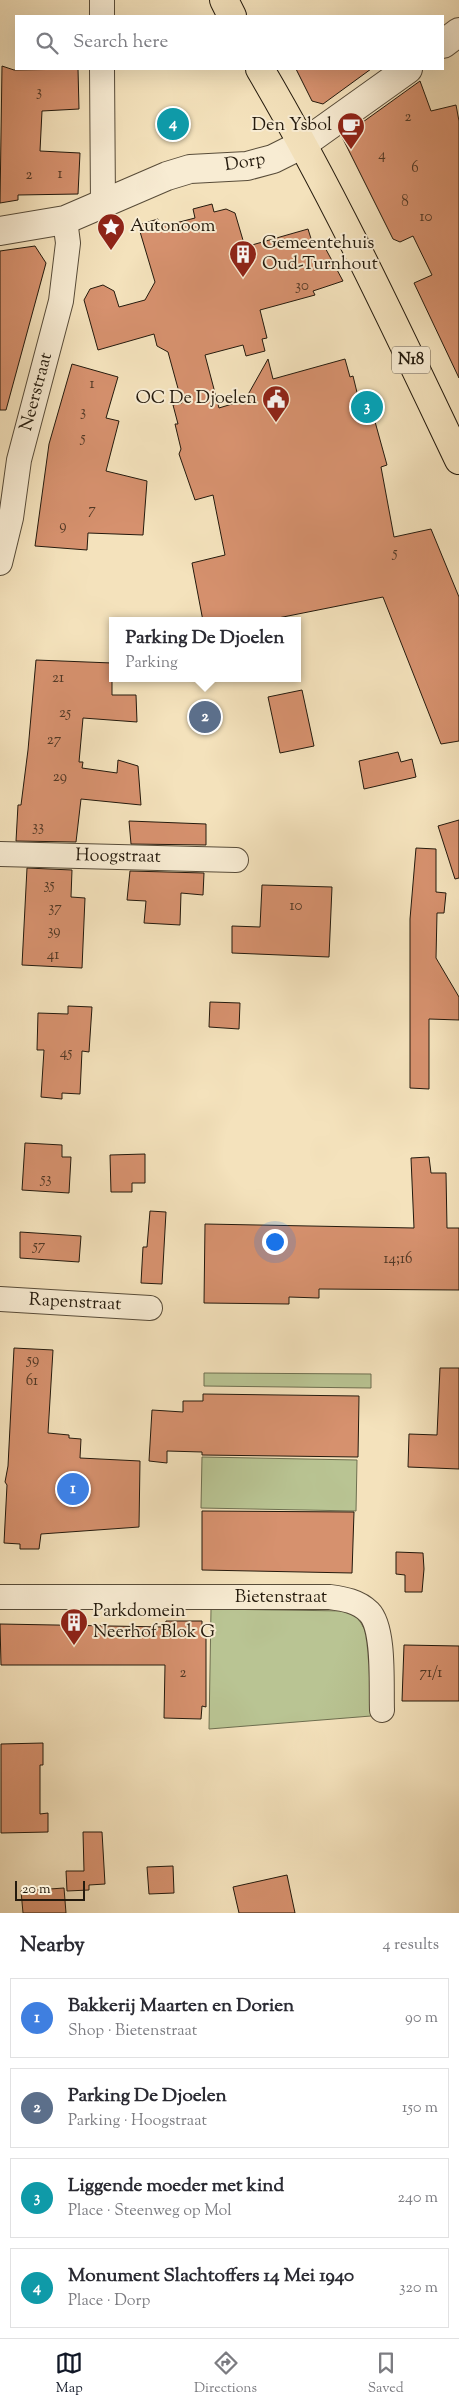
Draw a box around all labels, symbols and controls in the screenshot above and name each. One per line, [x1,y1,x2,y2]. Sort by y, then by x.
search box [15,15,444,70]
icon: search [33,29,61,57]
text: Search here [73,29,168,56]
house number: 3 [36,82,42,103]
pin: 4 [157,105,189,143]
house number: 2 [404,107,412,128]
cafe icon: Den Ysbol [336,111,366,150]
place label: Den Ysbol [252,113,332,139]
house number: 4 [378,145,386,166]
street label: Dorp [223,147,267,179]
house number: 6 [411,158,419,179]
house number: 1 [57,164,63,185]
house number: 2 [25,165,33,186]
house number: 8 [401,192,409,213]
house number: 10 [420,207,433,228]
place icon: Autonoom [96,212,126,251]
place label: Autonoom [130,214,216,240]
place label: Gemeentehuis Oud-Turnhout [262,231,378,278]
building icon: Gemeentehuis Oud-Turnhout [228,239,258,278]
house number: 30 [295,276,309,297]
road number: N18 [392,346,430,374]
street label: Neerstraat [14,350,60,434]
house number: 1 [89,374,95,395]
public building icon: OC De Djoelen [261,384,291,423]
place label: OC De Djoelen [135,386,257,412]
pin: 3 [351,388,383,426]
house number: 3 [80,402,86,423]
house number: 5 [79,428,86,449]
house number: 7 [88,500,96,521]
house number: 9 [59,516,67,537]
house number: 5 [391,543,398,564]
popup [109,617,301,682]
text: Parking De Djoelen [126,625,284,652]
text: Parking [126,652,178,675]
house number: 21 [52,668,64,689]
pin: 2 [189,698,221,736]
house number: 25 [59,703,71,724]
house number: 27 [47,730,62,751]
house number: 29 [53,767,67,788]
house number: 33 [32,817,44,838]
street label: Hoogstraat [75,843,161,871]
house number: 35 [43,875,55,896]
house number: 10 [290,896,303,917]
house number: 37 [48,898,62,919]
house number: 39 [47,921,61,942]
house number: 41 [47,945,59,966]
house number: 45 [60,1043,72,1064]
house number: 53 [39,1169,52,1190]
your location [262,1229,288,1255]
house number: 57 [32,1236,46,1257]
house number: 14;16 [383,1249,413,1270]
street label: Rapenstraat [28,1288,122,1318]
house number: 59 [26,1350,39,1371]
house number: 61 [26,1371,38,1392]
pin: 1 [57,1470,89,1508]
street label: Bietenstraat [235,1585,327,1611]
place label: Parkdomein Neerhof Blok G [93,1599,215,1646]
building icon: Parkdomein Neerhof Blok G [59,1607,89,1646]
house number: 2 [179,1663,187,1684]
house number: 71/1 [420,1663,442,1684]
scale bar [15,1878,85,1901]
text: 20 m [22,1880,51,1900]
text: Nearby [20,1931,85,1961]
text: 4 results [383,1934,439,1957]
text: Bakkerij Maarten en Dorien [68,1993,294,2020]
text: 1 [34,2007,40,2030]
text: 90 m [405,2007,438,2030]
text: Shop · Bietenstraat [68,2020,197,2043]
text: Parking De Djoelen [68,2083,227,2110]
text: 2 [33,2097,41,2120]
text: 150 m [402,2097,438,2120]
text: Parking · Hoogstraat [68,2110,207,2133]
text: Liggende moeder met kind [68,2173,284,2200]
text: 3 [34,2187,40,2210]
text: 240 m [397,2187,438,2210]
text: Place · Steenweg op Mol [68,2200,232,2223]
text: Monument Slachtoffers 14 Mei 1940 [68,2263,354,2290]
text: 4 [33,2277,41,2300]
text: 320 m [399,2277,438,2300]
text: Place · Dorp [68,2290,150,2313]
tab: Map [55,2349,83,2399]
tab: Directions [194,2349,257,2399]
tab: Saved [368,2349,404,2399]

